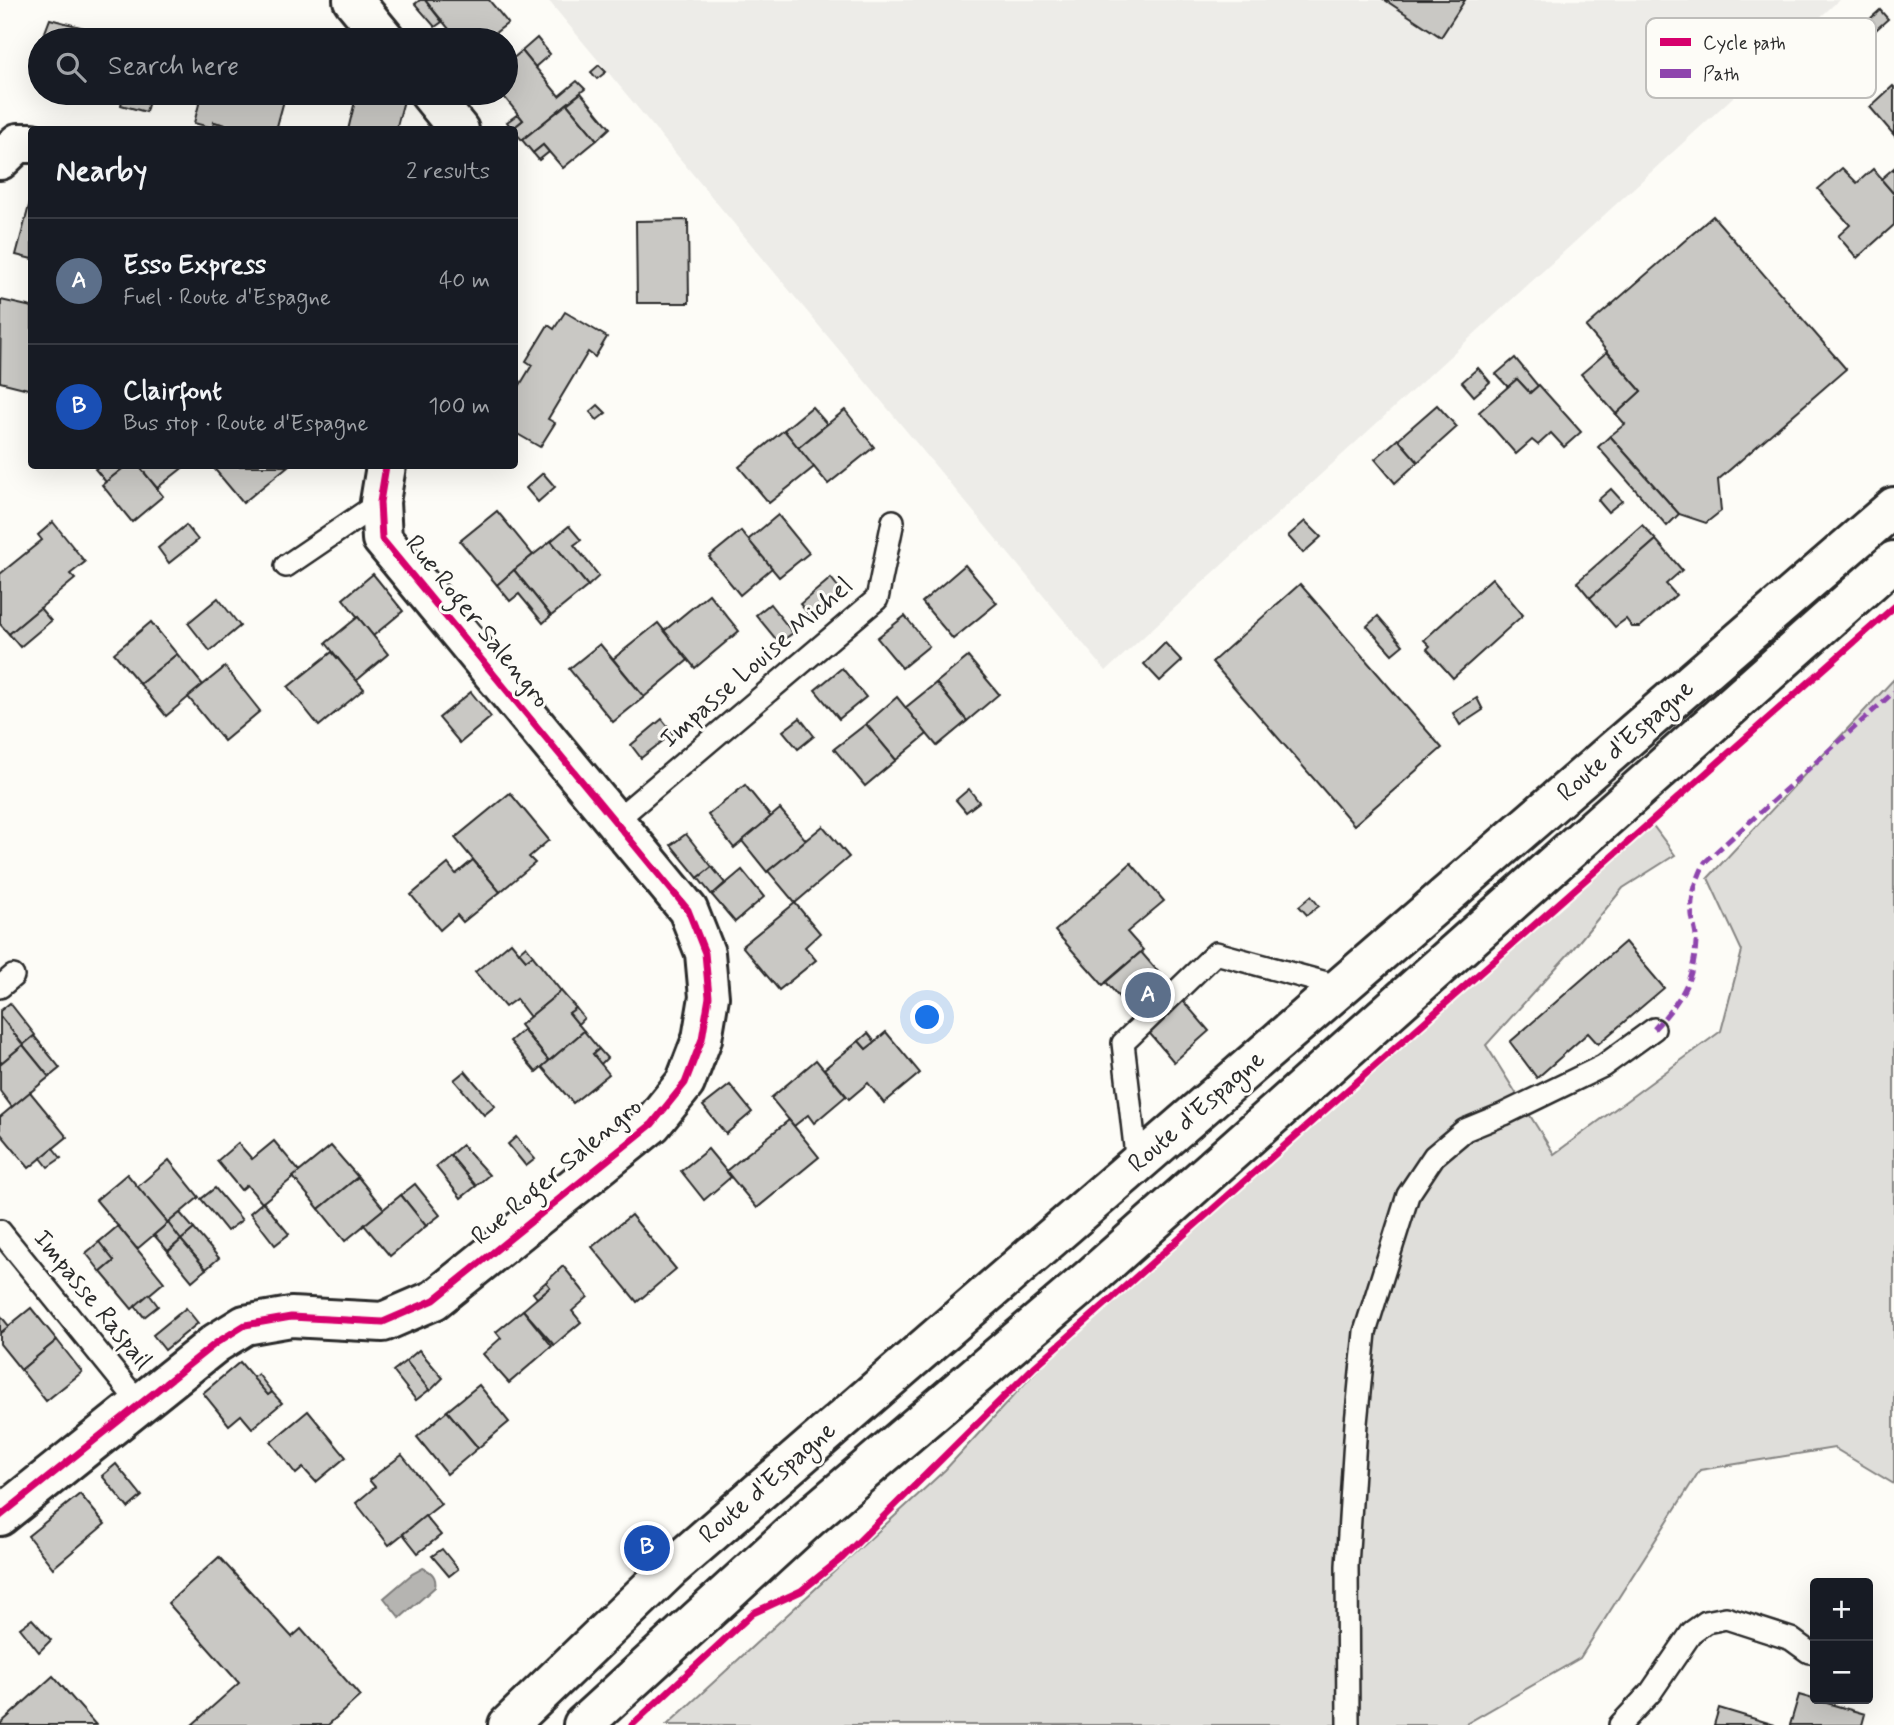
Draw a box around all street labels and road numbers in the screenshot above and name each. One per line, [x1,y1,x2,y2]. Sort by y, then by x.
street label: Rue Roger Salengro [394,529,557,717]
street label: Impasse Louise Michel [653,570,861,756]
street label: Route d'Espagne [1550,672,1703,812]
street label: Route d'Espagne [1121,1043,1274,1183]
street label: Rue Roger Salengro [464,1090,651,1256]
street label: Impasse Raspail [25,1223,159,1377]
street label: Route d'Espagne [692,1414,845,1554]

